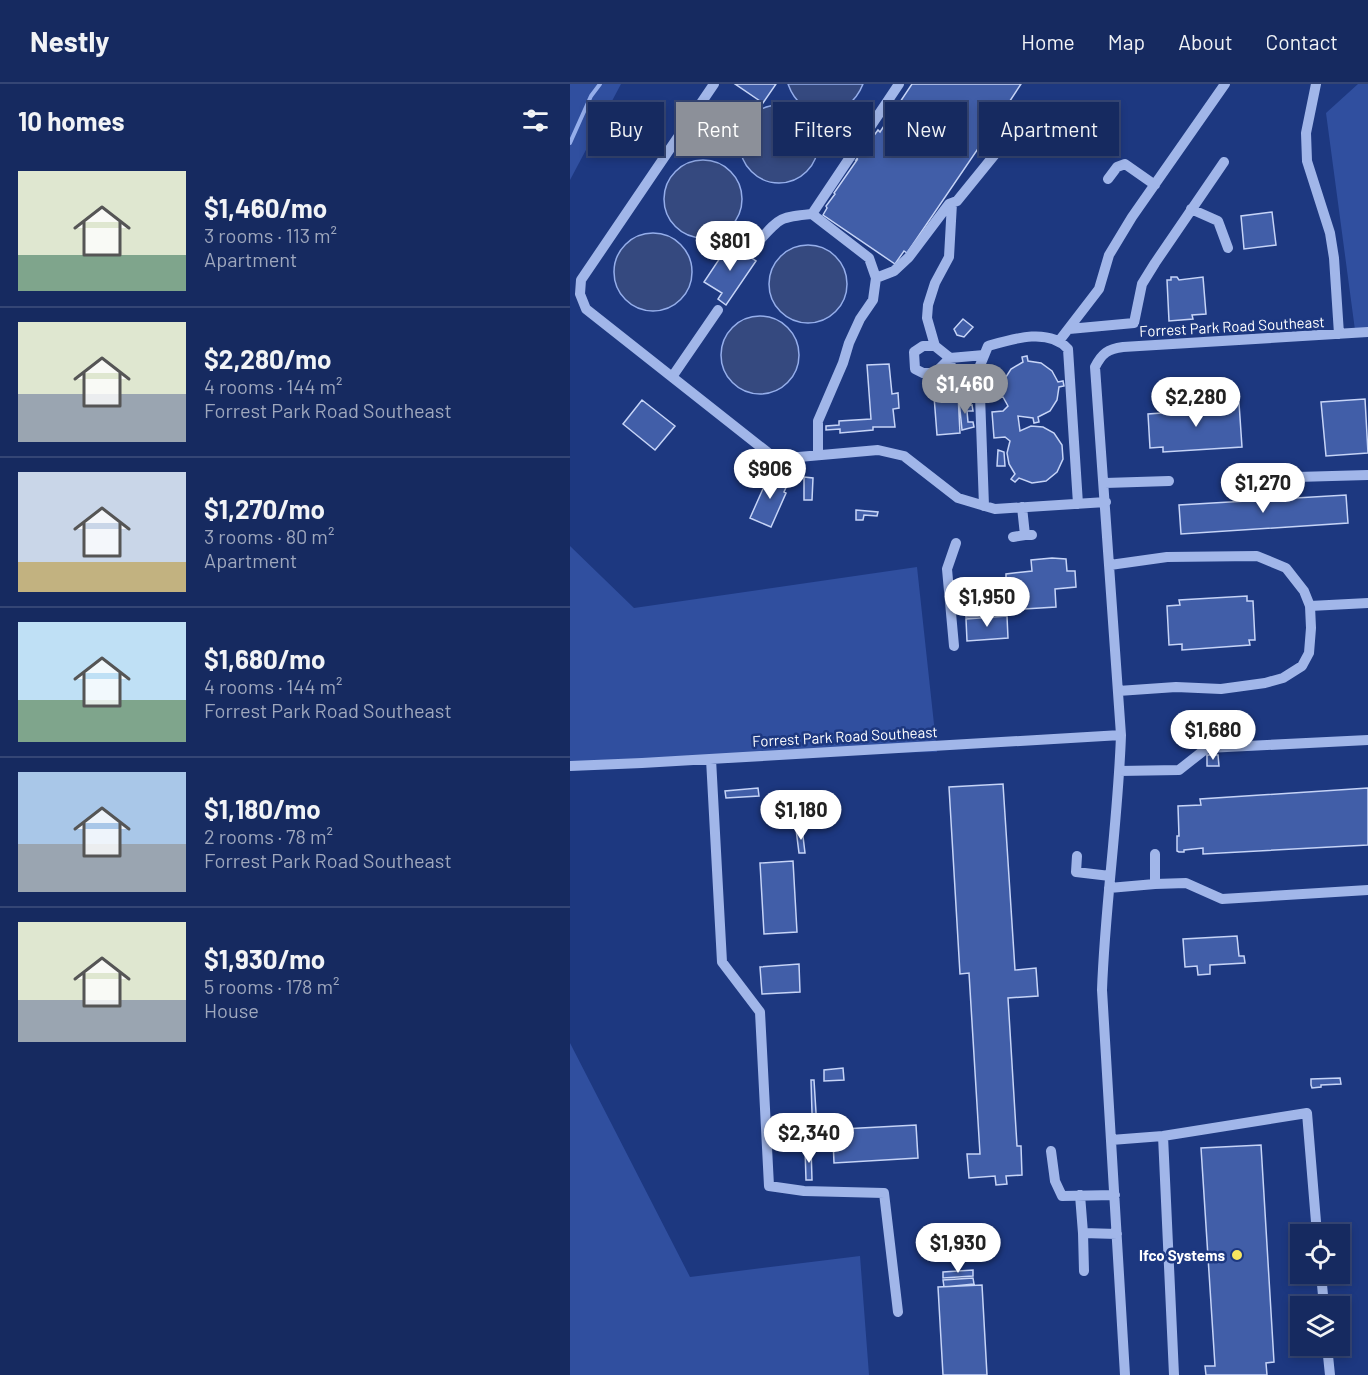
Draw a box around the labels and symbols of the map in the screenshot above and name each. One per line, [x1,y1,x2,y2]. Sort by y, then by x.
pin: $801 [694,221,766,272]
street label: Forrest Park Road Southeast [1139,312,1325,340]
pin: $1,460 [916,364,1014,415]
pin: $2,280 [1147,377,1245,428]
pin: $906 [734,449,806,500]
pin: $1,270 [1214,463,1312,514]
pin: $1,950 [938,577,1036,628]
pin: $1,680 [1164,710,1262,761]
street label: Forrest Park Road Southeast [752,722,938,750]
pin: $1,180 [752,790,850,841]
pin: $2,340 [760,1113,858,1164]
pin: $1,930 [909,1223,1007,1274]
place label: Ifco Systems [1139,1246,1225,1264]
marker: Ifco Systems [1230,1248,1244,1262]

